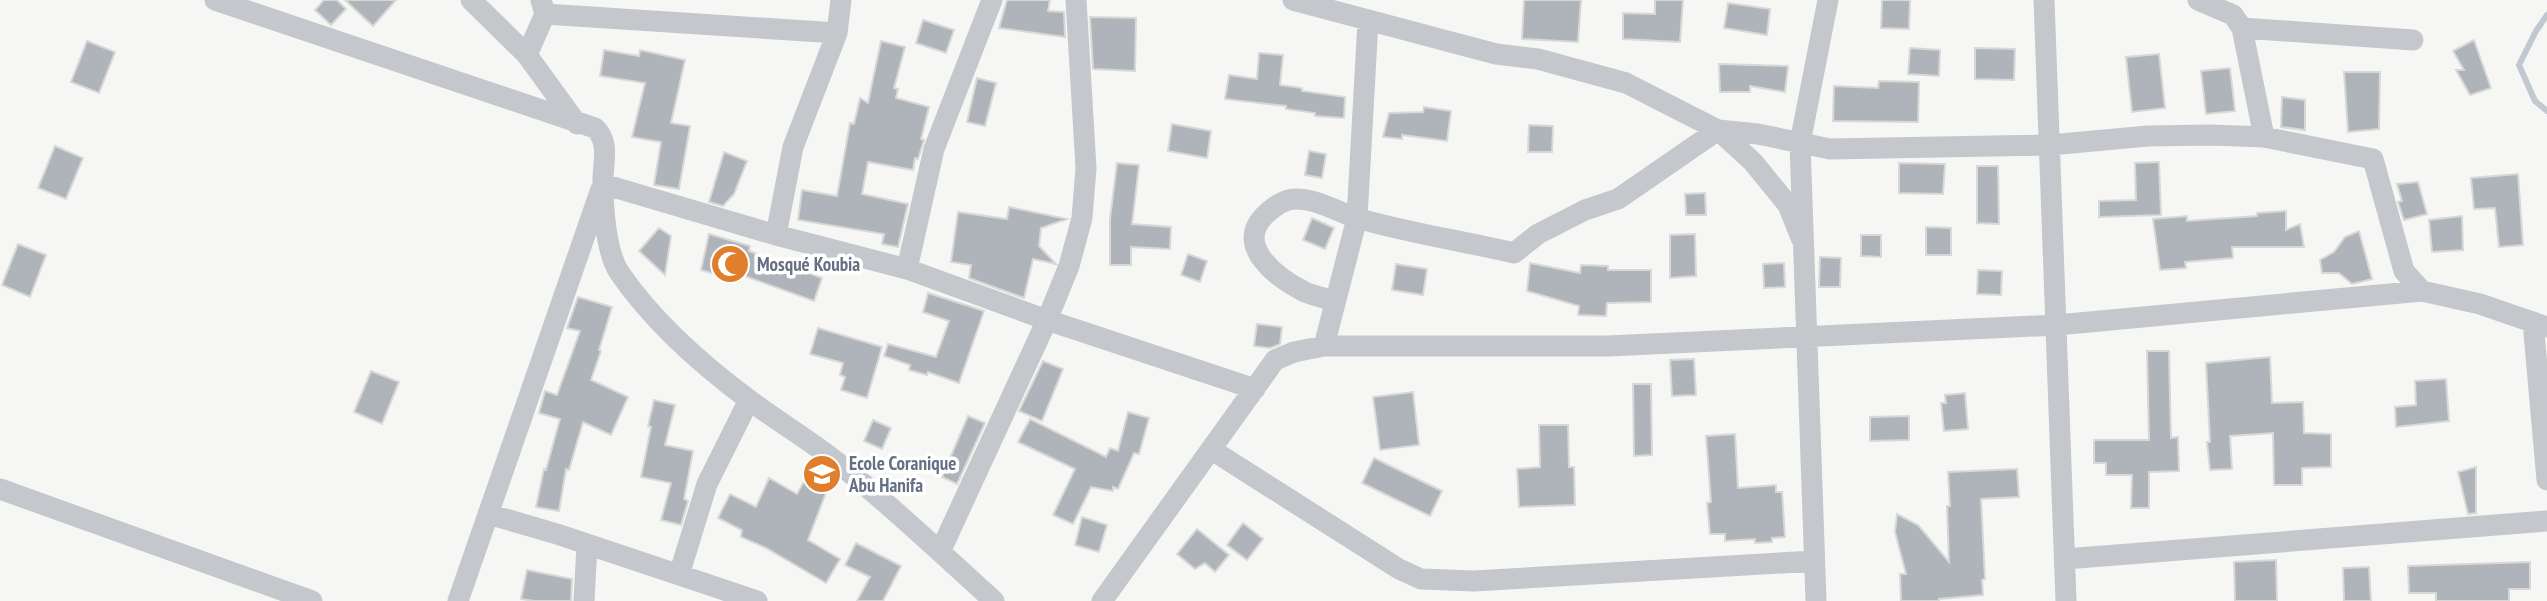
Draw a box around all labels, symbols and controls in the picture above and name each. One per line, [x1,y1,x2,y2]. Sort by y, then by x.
mosque icon: Mosqué Koubia [709,243,751,285]
place label: Mosqué Koubia [757,252,860,276]
place label: Ecole Coranique Abu Hanifa [848,451,956,497]
school or university icon: Ecole Coranique Abu Hanifa [801,453,843,495]

